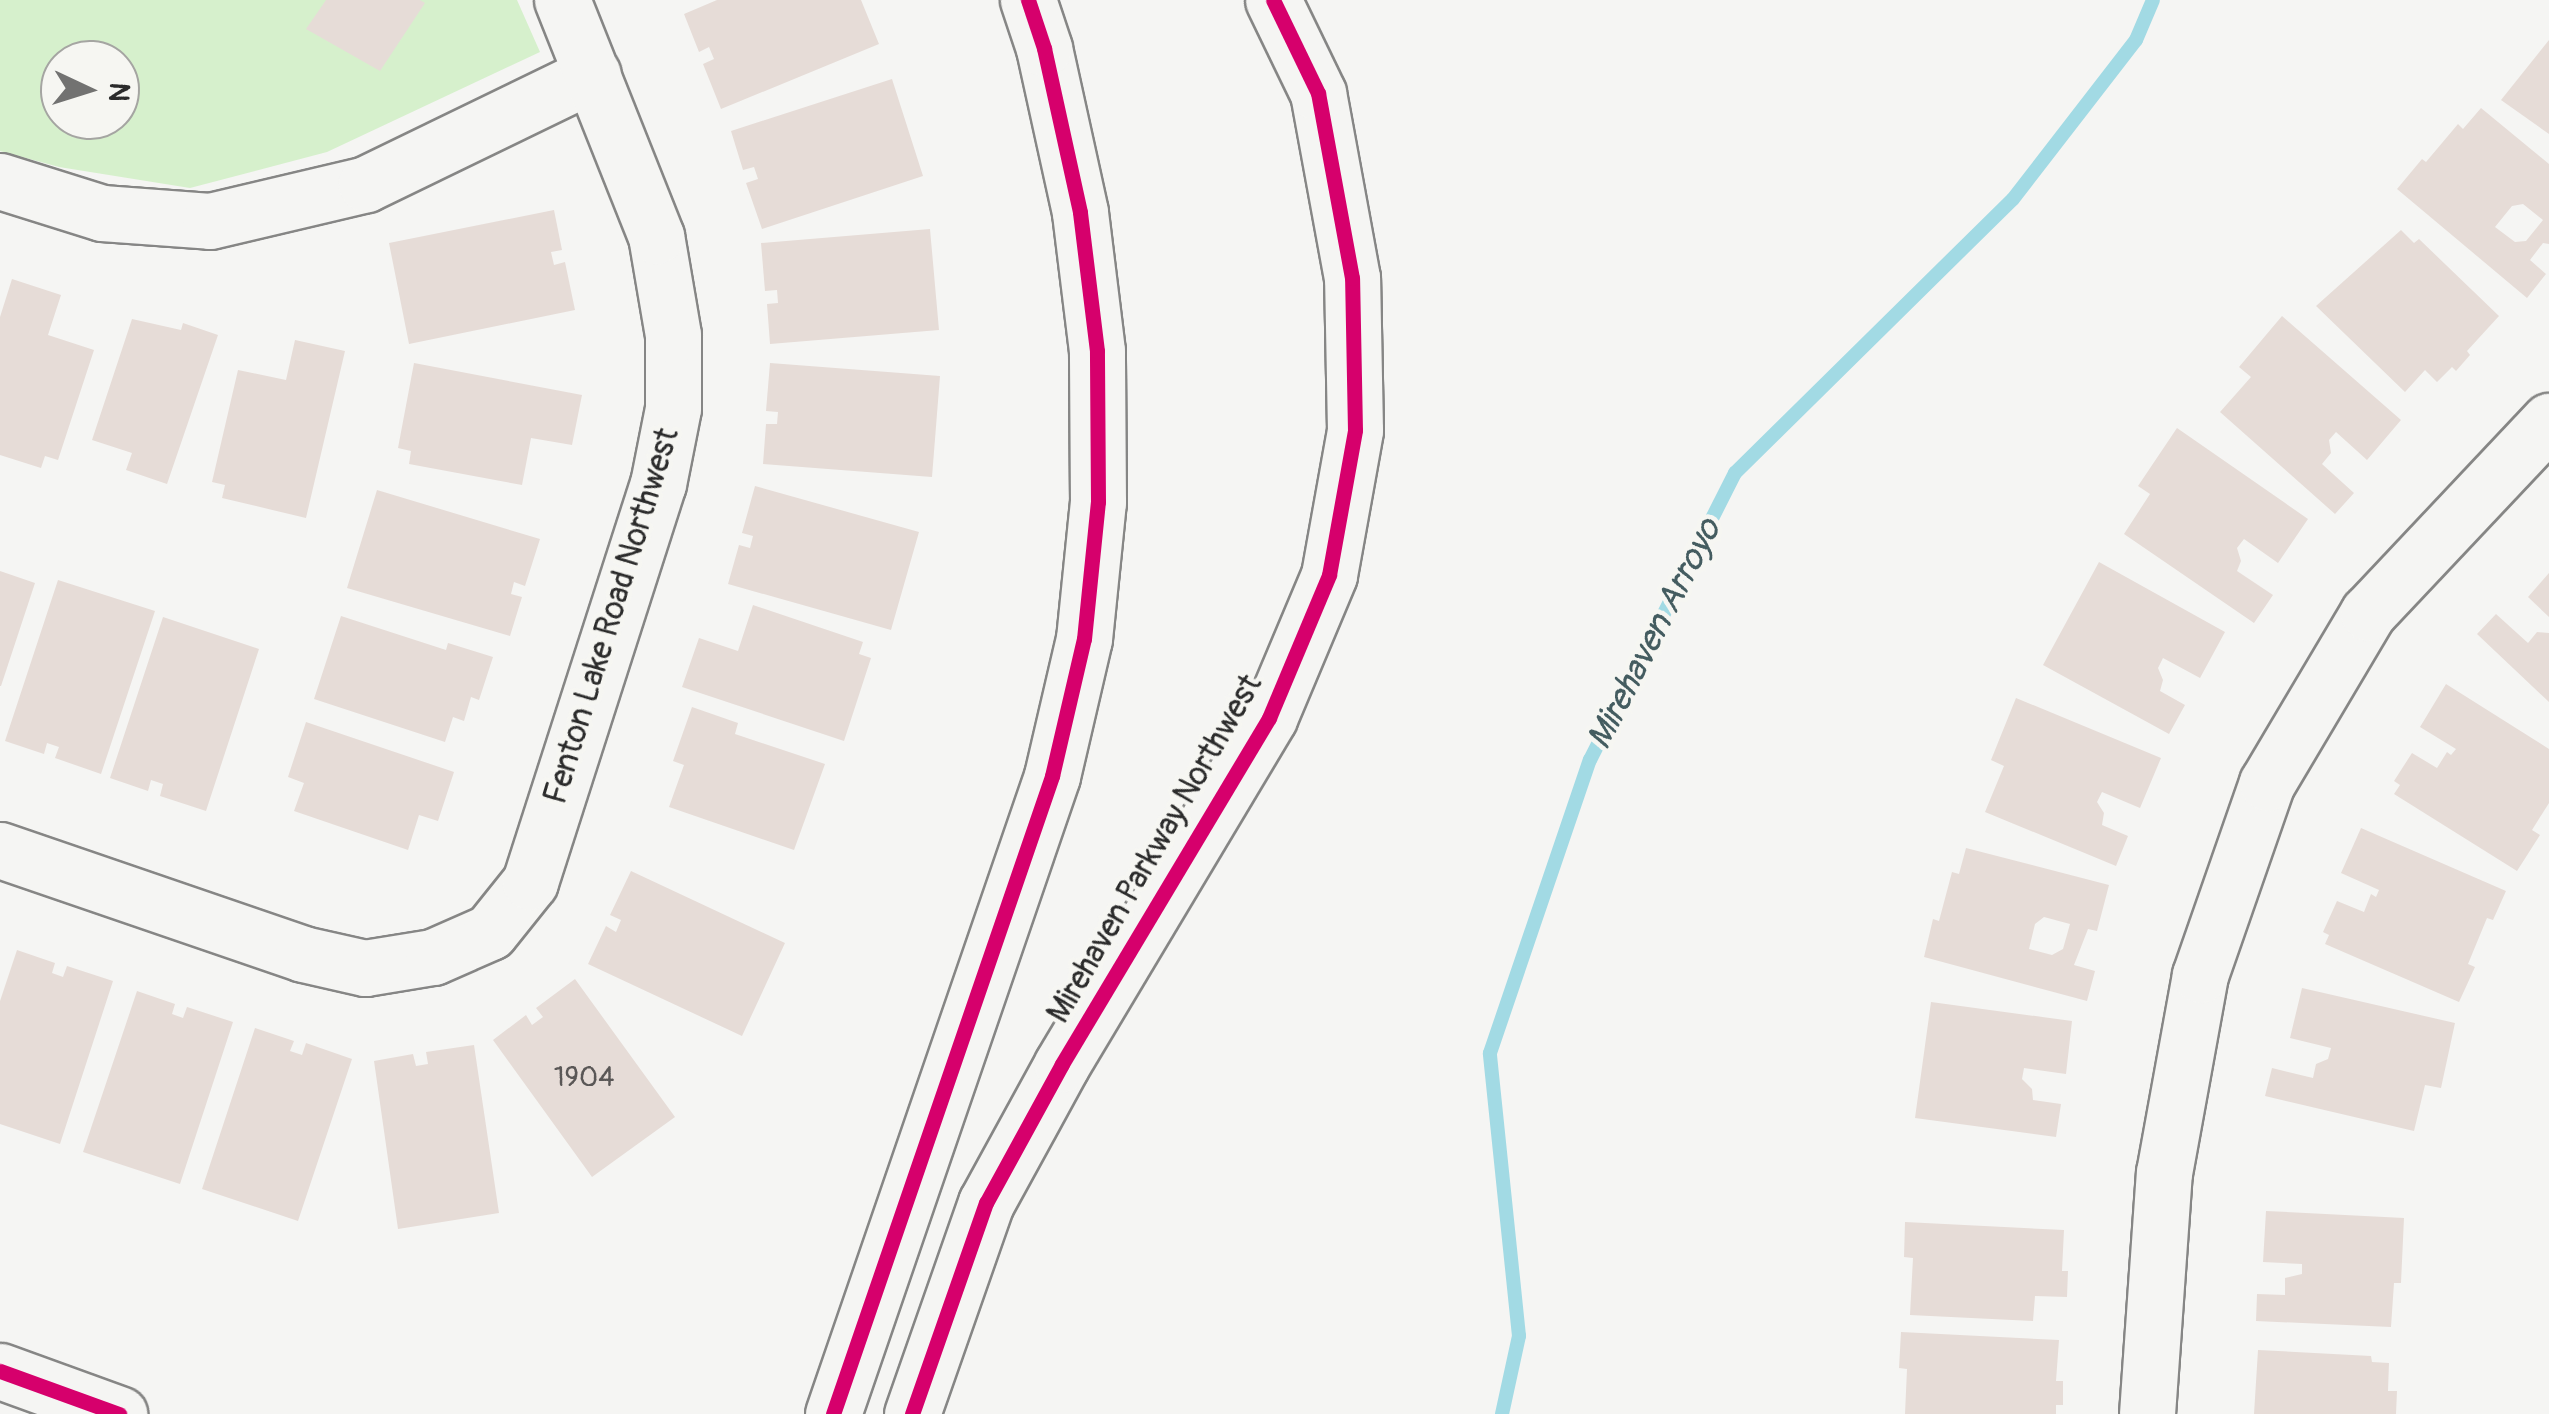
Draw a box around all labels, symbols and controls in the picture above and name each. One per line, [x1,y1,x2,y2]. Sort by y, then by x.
north arrow [40,40,140,140]
text: N [100,81,137,103]
street label: Fenton Lake Road Northwest [536,423,688,809]
water label: Mirehaven Arroyo [1578,512,1730,756]
street label: Mirehaven Parkway Northwest [1039,668,1271,1030]
house number: 1904 [554,1061,614,1095]

